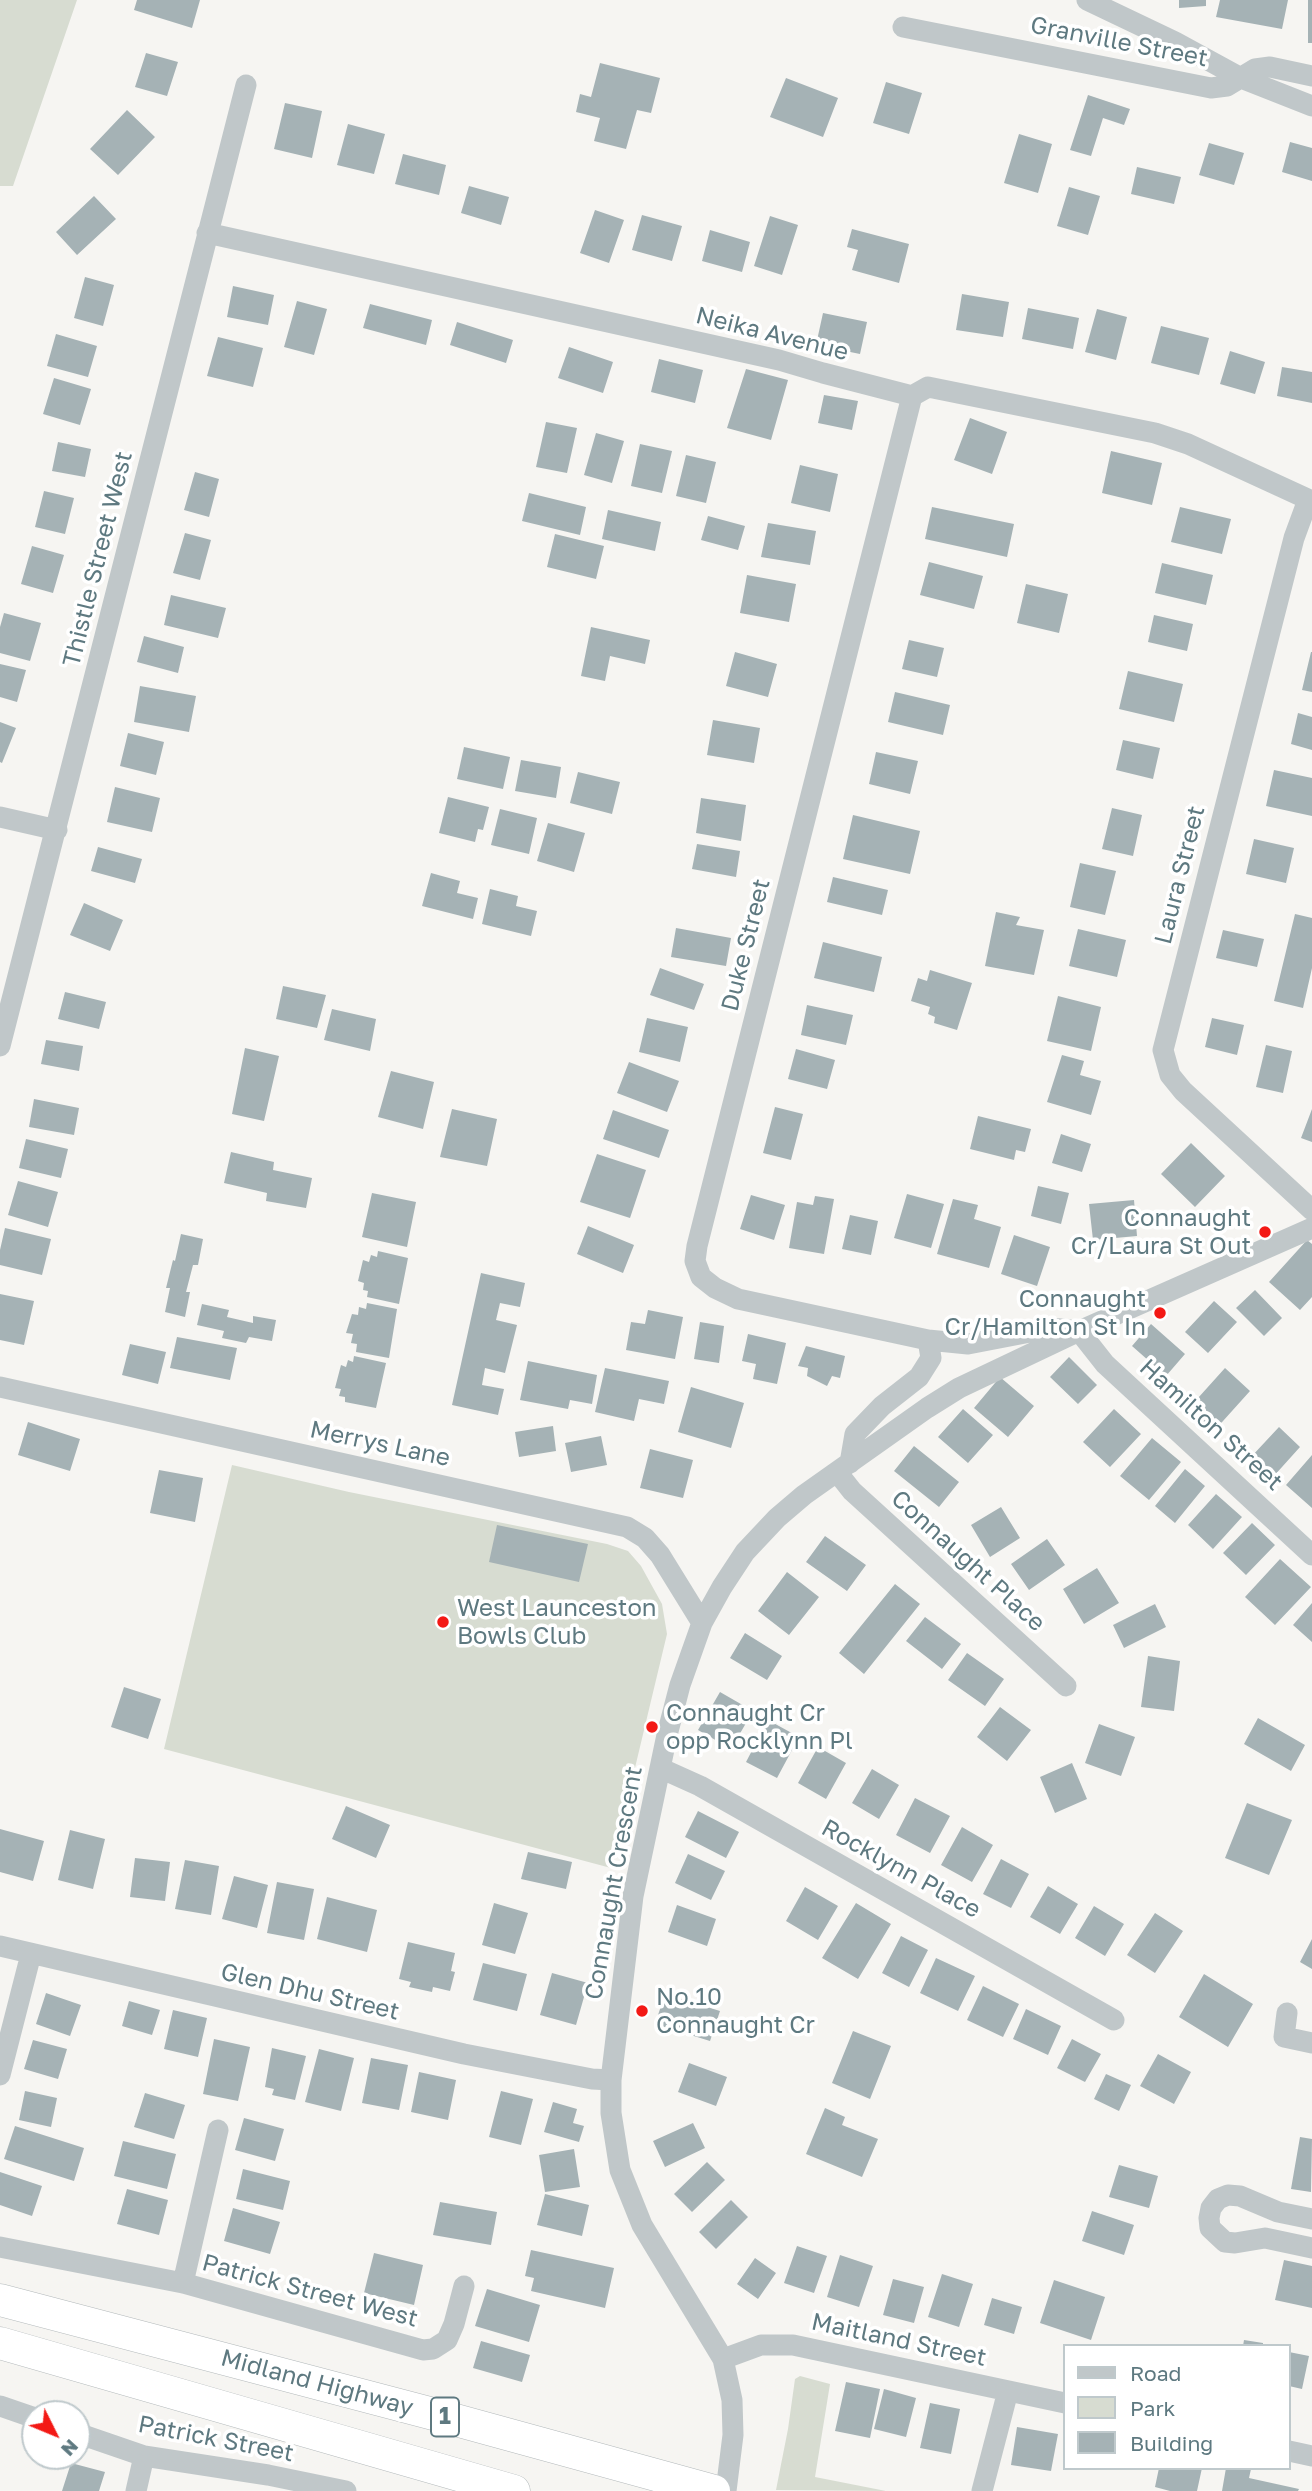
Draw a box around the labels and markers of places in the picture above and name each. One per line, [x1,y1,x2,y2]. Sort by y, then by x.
place label: Connaught Cr/Laura St Out [1071,1204,1251,1260]
marker: Connaught Cr/Laura St Out [1257,1224,1273,1240]
place label: Connaught Cr/Hamilton St In [945,1285,1146,1341]
marker: Connaught Cr/Hamilton St In [1152,1305,1168,1321]
place label: West Launceston Bowls Club [457,1594,657,1650]
marker: West Launceston Bowls Club [435,1614,451,1630]
place label: Connaught Cr opp Rocklynn Pl [666,1699,853,1755]
marker: Connaught Cr opp Rocklynn Pl [644,1719,660,1735]
place label: No.10 Connaught Cr [656,1983,815,2039]
marker: No.10 Connaught Cr [634,2003,650,2019]

